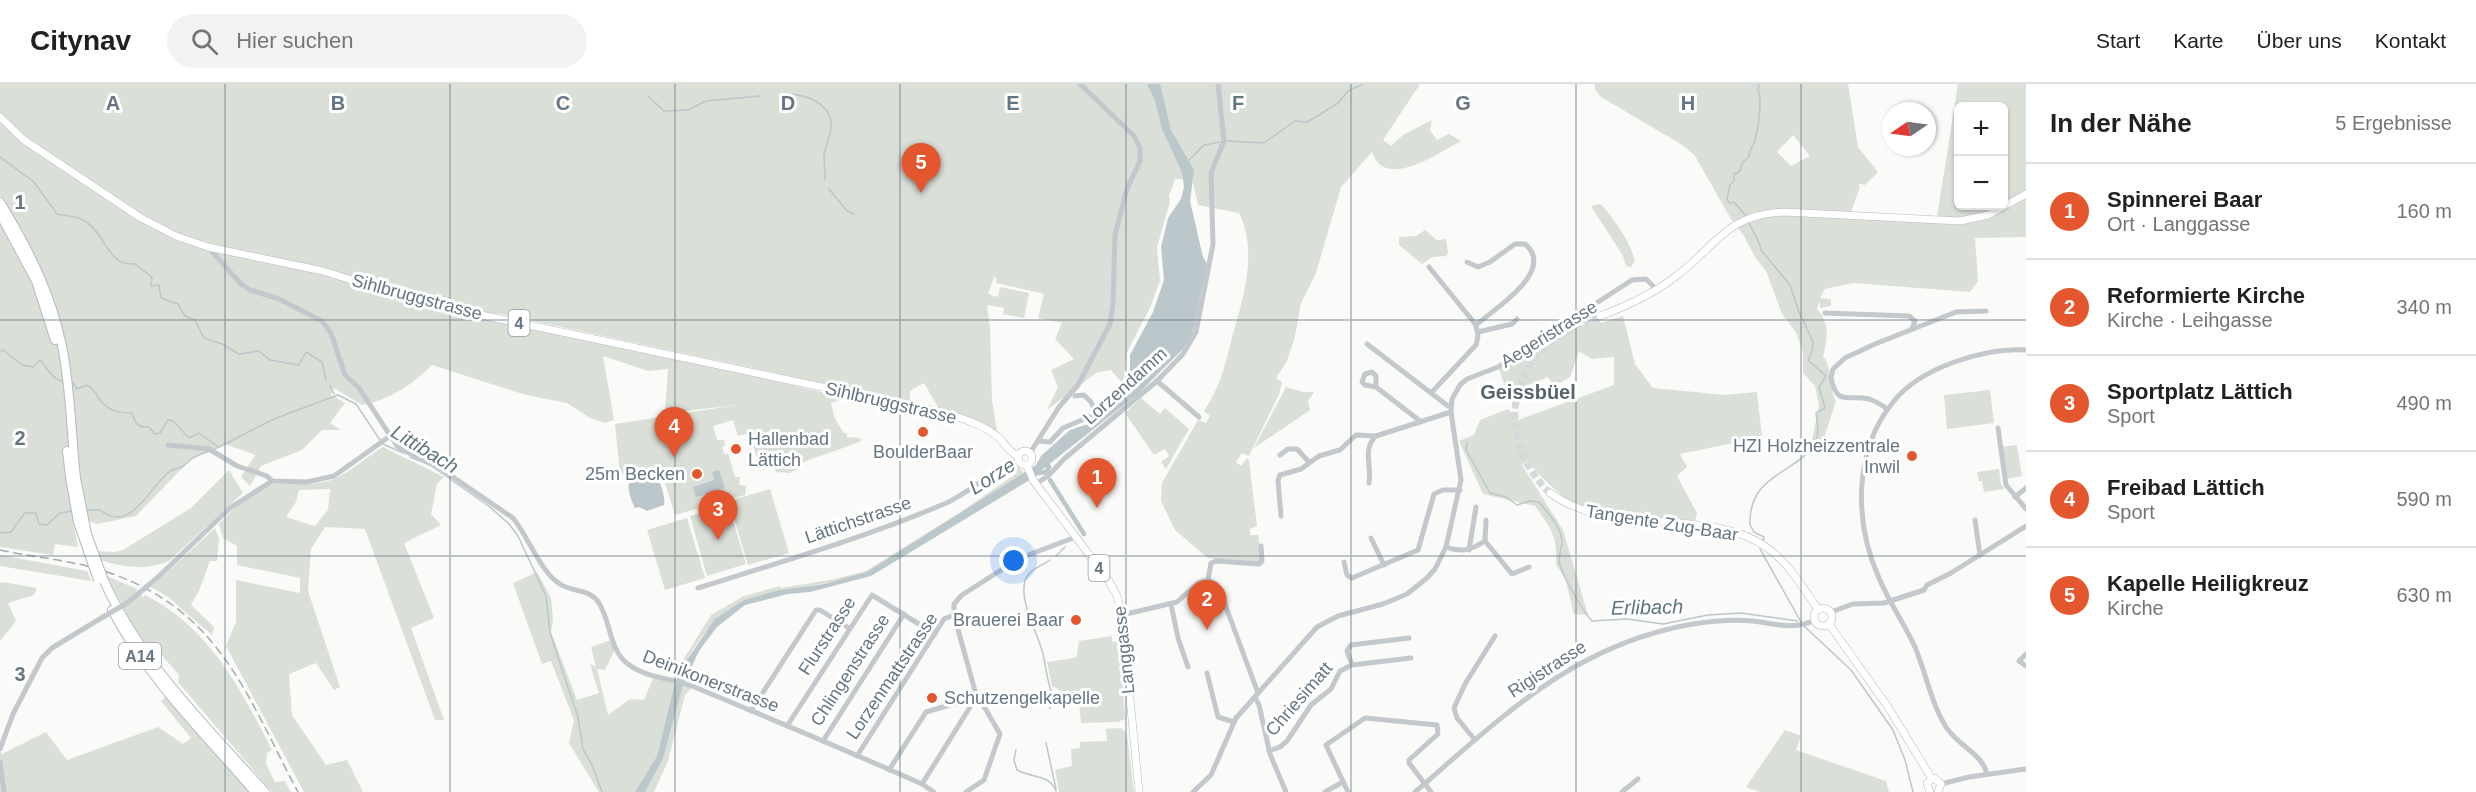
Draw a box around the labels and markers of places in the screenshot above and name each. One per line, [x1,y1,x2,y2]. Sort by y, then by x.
pin: 5 [902,144,940,193]
pin: 4 [654,408,694,457]
marker: BoulderBaar [916,425,930,439]
place label: Hallenbad Lättich [748,429,829,470]
place label: HZI Holzheizzentrale Inwil [1733,436,1900,477]
marker: Hallenbad Lättich [729,442,743,456]
place label: BoulderBaar [873,442,973,462]
marker: HZI Holzheizzentrale Inwil [1905,449,1919,463]
pin: 1 [1078,458,1116,508]
place label: 25m Becken [585,464,685,484]
marker: 25m Becken [690,467,704,481]
pin: 3 [698,490,738,540]
pin: 2 [1188,580,1226,630]
place label: Brauerei Baar [953,610,1064,630]
marker: Brauerei Baar [1069,613,1083,627]
place label: Schutzengelkapelle [944,688,1100,708]
marker: Schutzengelkapelle [925,691,939,705]

